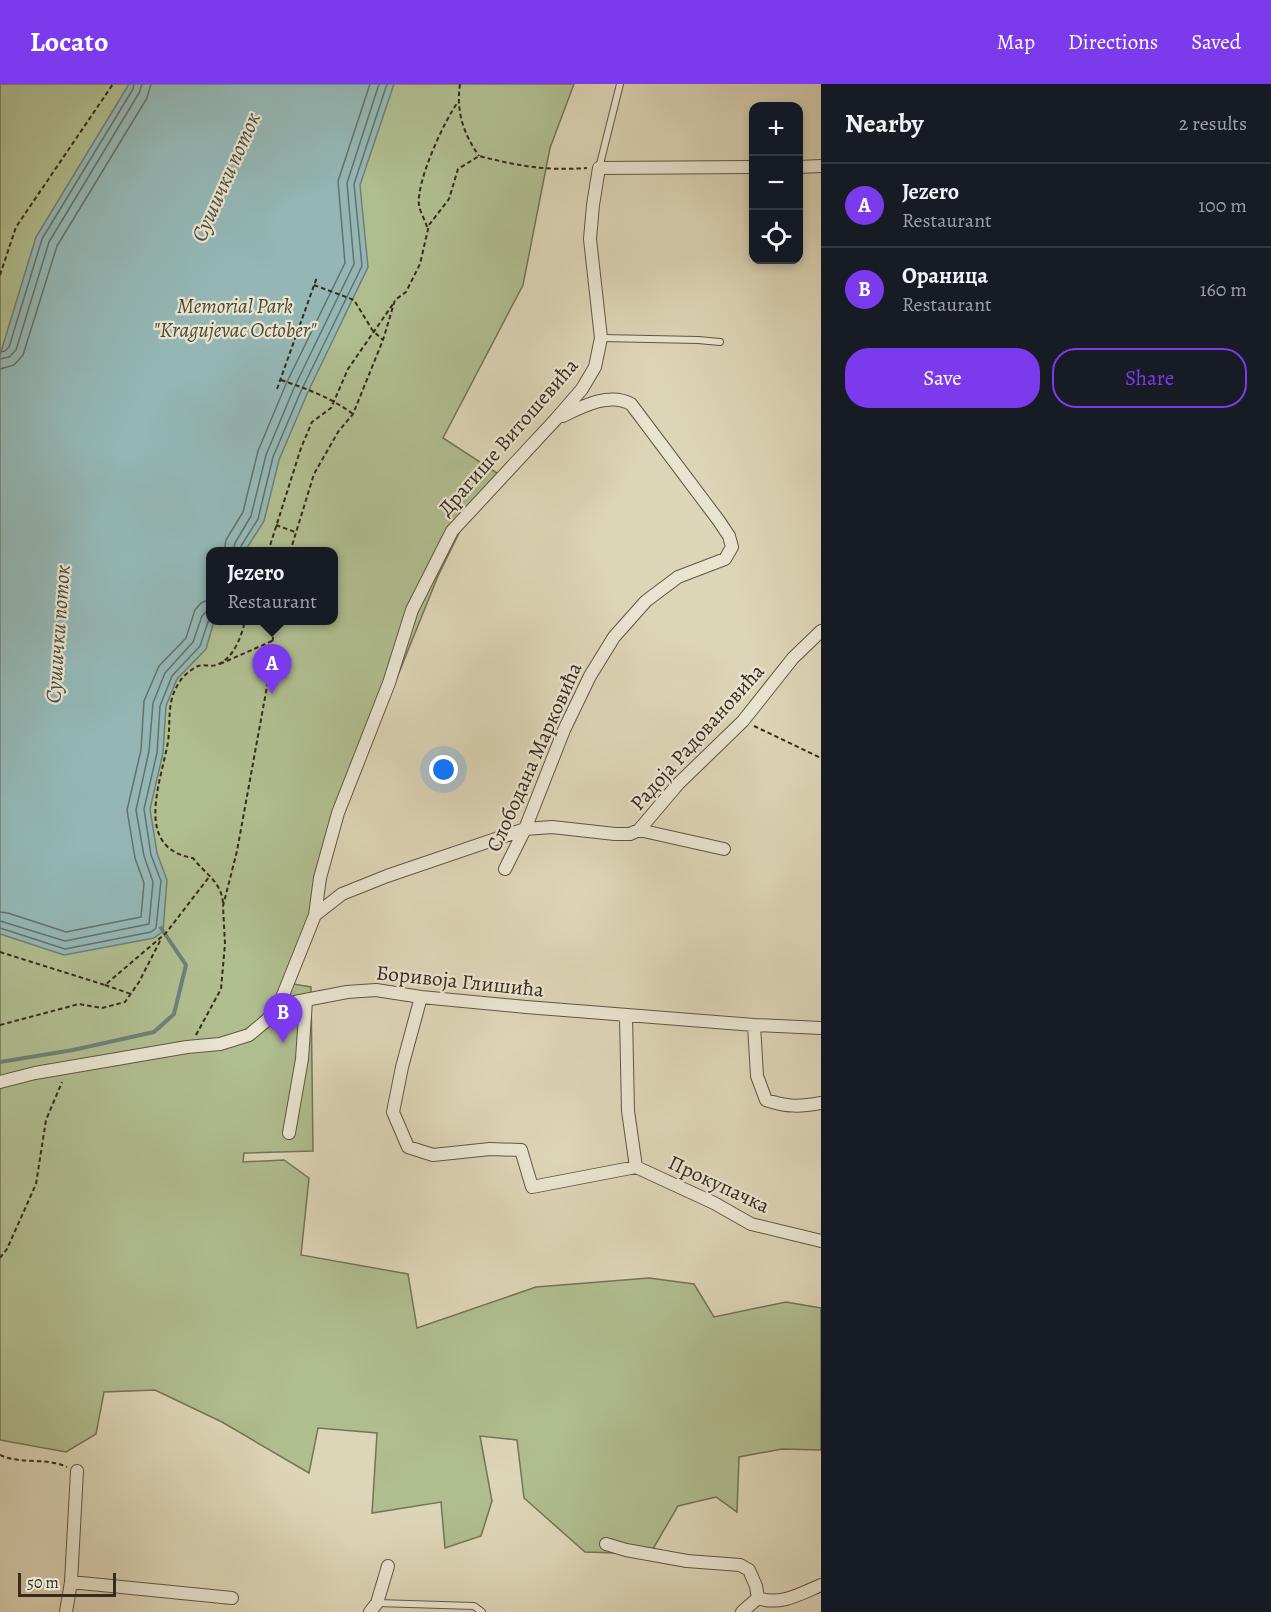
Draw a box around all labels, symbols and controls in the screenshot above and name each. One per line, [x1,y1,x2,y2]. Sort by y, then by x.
text: Locato [30,23,108,61]
text: Map [997,28,1035,56]
text: Directions [1068,28,1158,56]
text: Saved [1191,28,1241,56]
map controls [749,102,803,264]
button: + [749,102,803,156]
text: Nearby [845,106,924,141]
water label: Сушички поток [184,107,268,247]
text: 2 results [1179,110,1247,137]
button: − [749,156,803,210]
text: Jezero [902,177,959,207]
text: A [858,192,871,219]
text: 100 m [1198,192,1247,219]
text: Restaurant [902,207,992,234]
button: locate [749,210,803,264]
text: Ораница [902,261,988,291]
text: B [858,276,871,303]
text: 160 m [1200,276,1247,303]
text: Restaurant [902,291,992,318]
park label: Memorial Park "Kragujevac October" [153,292,317,344]
button: Save [845,348,1040,408]
button: Share [1052,348,1247,408]
street label: Драгише Витошевића [432,352,585,522]
popup [206,547,338,625]
text: Jezero [227,558,284,588]
water label: Сушички поток [38,564,78,704]
text: Restaurant [227,588,317,615]
pin: A [252,644,292,694]
street label: Радоја Радовановића [624,657,771,816]
street label: Слободана Марковића [480,658,589,856]
your location [429,755,458,784]
street label: Боривоја Глишића [375,958,546,1004]
pin: B [264,994,302,1043]
street label: Прокупачка [664,1148,775,1220]
scale bar [18,1570,116,1598]
text: 50 m [27,1572,59,1594]

